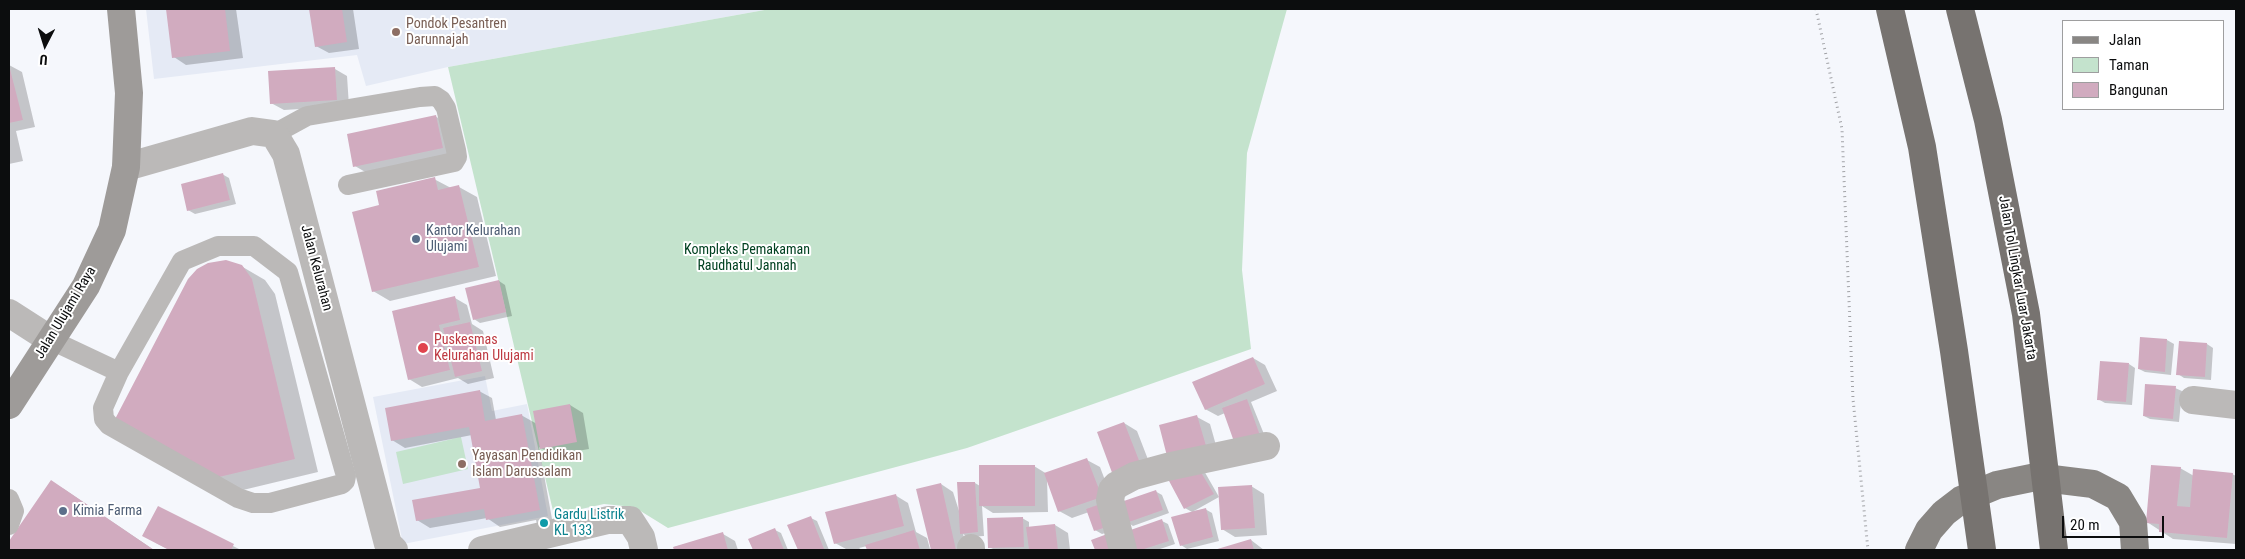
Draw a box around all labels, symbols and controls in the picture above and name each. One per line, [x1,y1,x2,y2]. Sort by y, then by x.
place label: Pondok Pesantren Darunnajah [406,16,507,48]
north arrow [20,20,70,70]
legend [2062,20,2225,110]
marker: Pondok Pesantren Darunnajah [390,26,402,38]
text: Jalan [2109,31,2141,49]
text: U [39,52,48,68]
text: Taman [2109,56,2149,74]
text: Bangunan [2109,81,2168,99]
street label: Jalan Tol Lingkar Luar Jakarta [1994,194,2040,362]
street label: Jalan Kelurahan [296,223,336,313]
place label: Kantor Kelurahan Ulujami [426,223,521,256]
marker: Kantor Kelurahan Ulujami [410,233,422,245]
park label: Kompleks Pemakaman Raudhatul Jannah [684,242,810,274]
street label: Jalan Ulujami Raya [32,264,100,362]
place label: Puskesmas Kelurahan Ulujami [434,332,534,364]
marker: Puskesmas Kelurahan Ulujami [416,341,430,355]
place label: Yayasan Pendidikan Islam Darussalam [472,448,582,481]
marker: Yayasan Pendidikan Islam Darussalam [456,458,468,470]
place label: Kimia Farma [73,503,142,519]
marker: Kimia Farma [57,505,69,517]
scale bar [2065,506,2168,538]
place label: Gardu Listrik KL 133 [554,507,624,540]
text: 20 m [2070,516,2100,534]
marker: Gardu Listrik KL 133 [538,517,550,529]

